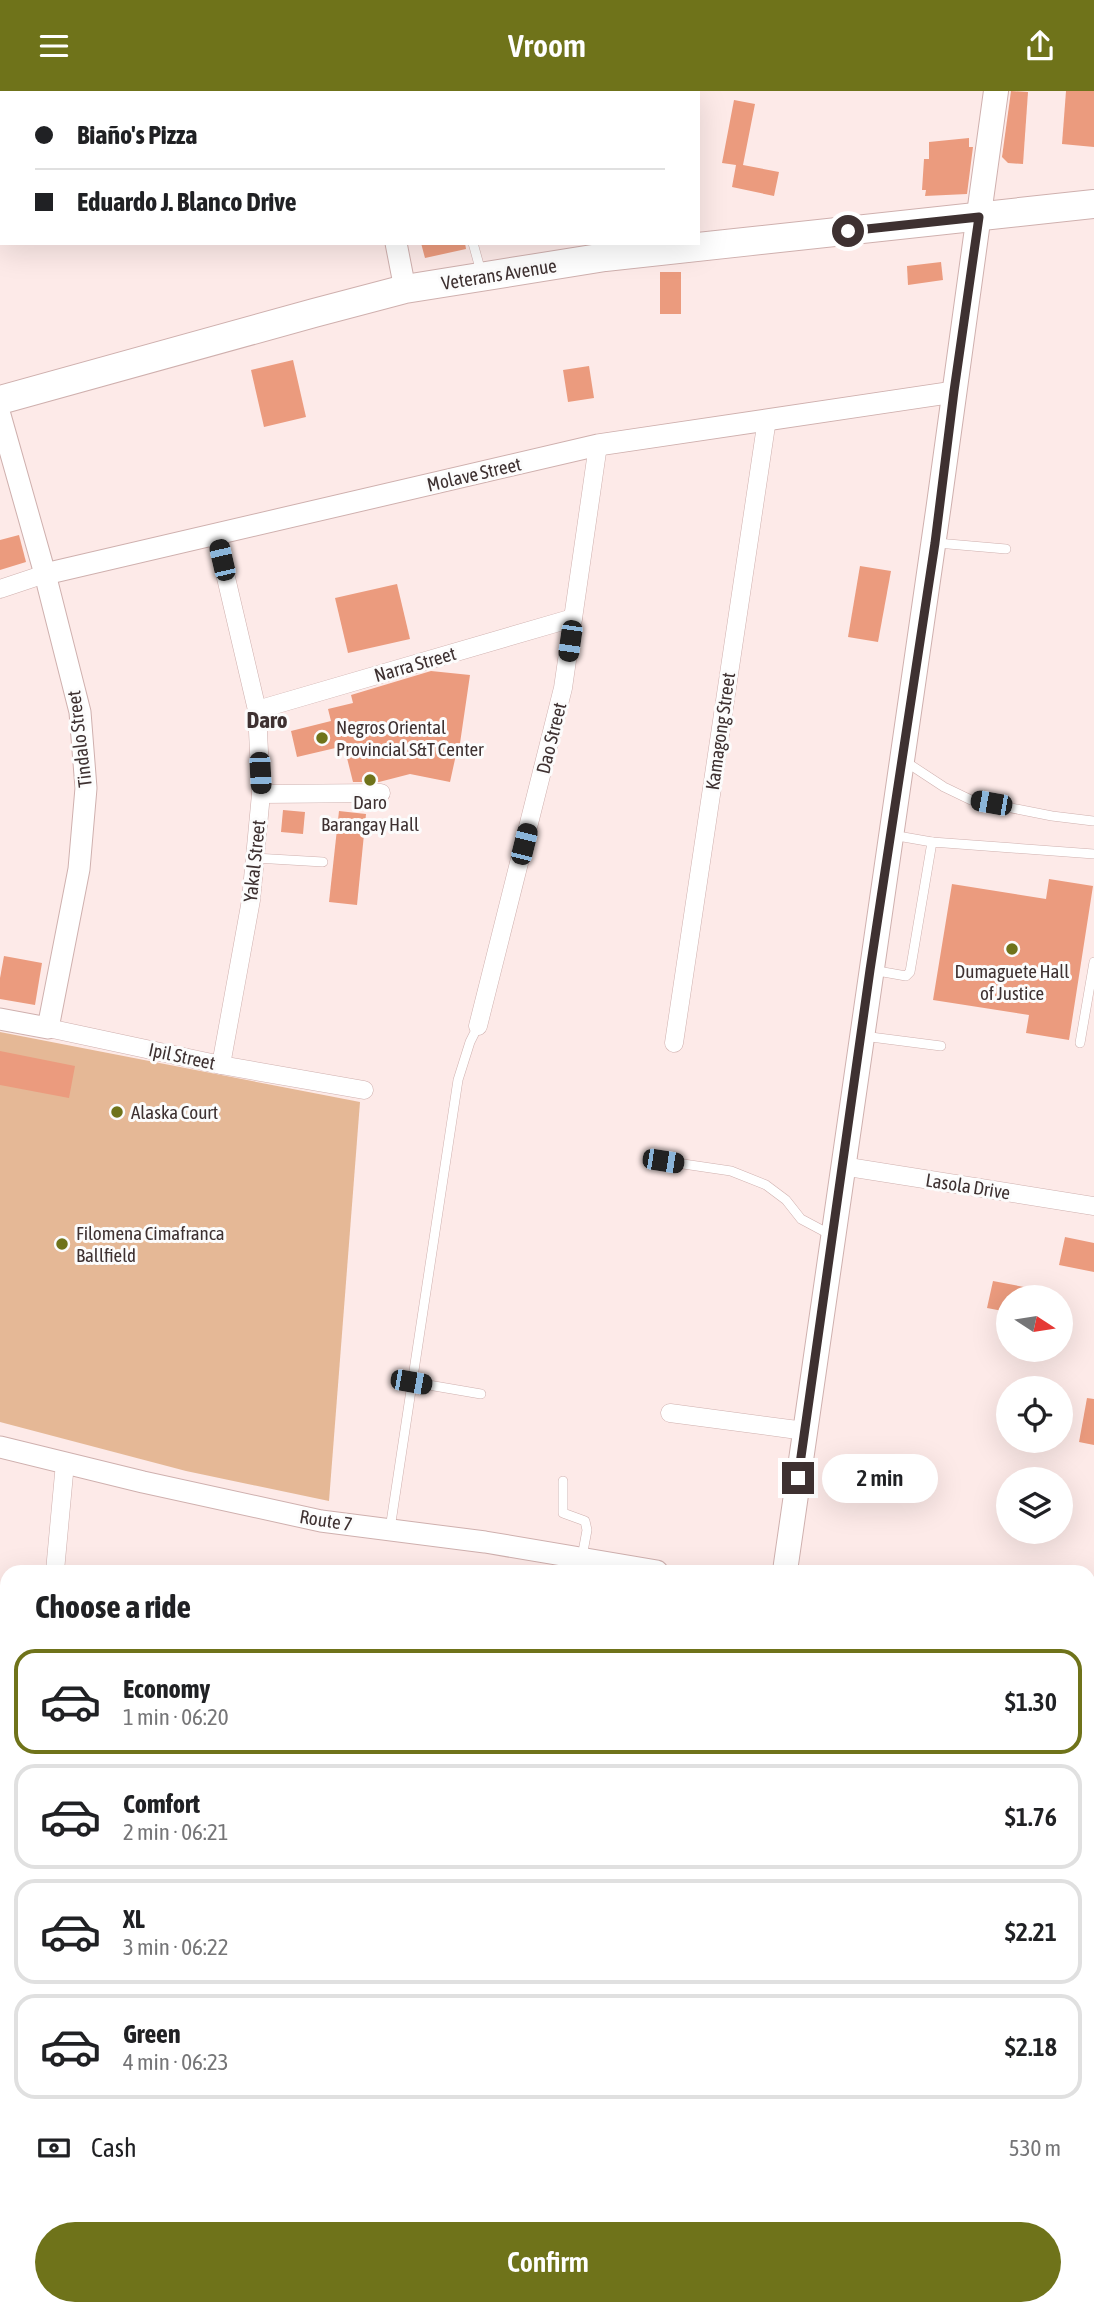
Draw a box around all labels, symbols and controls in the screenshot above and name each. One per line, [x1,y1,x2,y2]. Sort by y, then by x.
icon: menu [35,27,73,65]
text: Vroom [508,27,586,64]
icon: share [1021,27,1059,65]
text: Biaño's Pizza [77,120,197,150]
text: Eduardo J. Blanco Drive [77,187,297,217]
route start [832,215,864,247]
street label: Veterans Avenue [440,254,558,294]
street label: Molave Street [425,452,523,496]
car [208,537,237,583]
car [557,619,584,663]
street label: Narra Street [372,642,458,686]
street label: Kamagong Street [701,671,739,791]
street label: Tindalo Street [62,689,96,789]
street label: Dao Street [532,700,570,776]
district label: Daro [246,707,288,733]
place label: Negros Oriental Provincial S&T Center [336,716,484,760]
marker: Negros Oriental Provincial S&T Center [314,730,330,746]
car [249,751,272,795]
marker: Daro Barangay Hall [362,772,378,788]
car [969,789,1014,817]
place label: Daro Barangay Hall [321,791,419,835]
street label: Yakal Street [239,819,269,903]
car [509,821,540,867]
marker: Dumaguete Hall of Justice [1004,941,1020,957]
place label: Dumaguete Hall of Justice [955,960,1069,1004]
street label: Ipil Street [147,1038,217,1074]
place label: Alaska Court [131,1101,218,1123]
marker: Alaska Court [109,1104,125,1120]
car [641,1147,686,1175]
street label: Lasola Drive [924,1168,1012,1204]
place label: Filomena Cimafranca Ballfield [76,1222,225,1266]
marker: Filomena Cimafranca Ballfield [54,1236,70,1252]
north arrow [996,1285,1073,1361]
map controls [996,1285,1073,1544]
car [389,1368,434,1396]
button: locate [996,1376,1073,1453]
callout: 2 min [822,1453,938,1503]
route end [782,1462,814,1494]
text: 2 min [857,1465,903,1491]
button: layers [996,1467,1073,1544]
street label: Route 7 [298,1505,354,1535]
text: Choose a ride [35,1588,191,1625]
icon: car [39,1670,102,1733]
text: Economy [123,1674,210,1704]
text: $1.30 [1005,1687,1057,1717]
text: 1 min · 06:20 [123,1704,229,1730]
icon: car [39,1785,102,1848]
text: Comfort [123,1789,200,1819]
text: $1.76 [1005,1802,1057,1832]
text: 2 min · 06:21 [123,1819,229,1845]
icon: car [39,1900,102,1963]
text: XL [123,1904,145,1934]
text: $2.21 [1005,1917,1057,1947]
text: 3 min · 06:22 [123,1934,229,1960]
icon: car [39,2015,102,2078]
text: Green [123,2019,181,2049]
text: $2.18 [1005,2032,1057,2062]
text: 4 min · 06:23 [123,2049,229,2075]
icon: cash [35,2129,73,2167]
text: Cash [91,2133,137,2163]
text: 530 m [1009,2135,1061,2161]
button: Confirm [35,2222,1061,2302]

